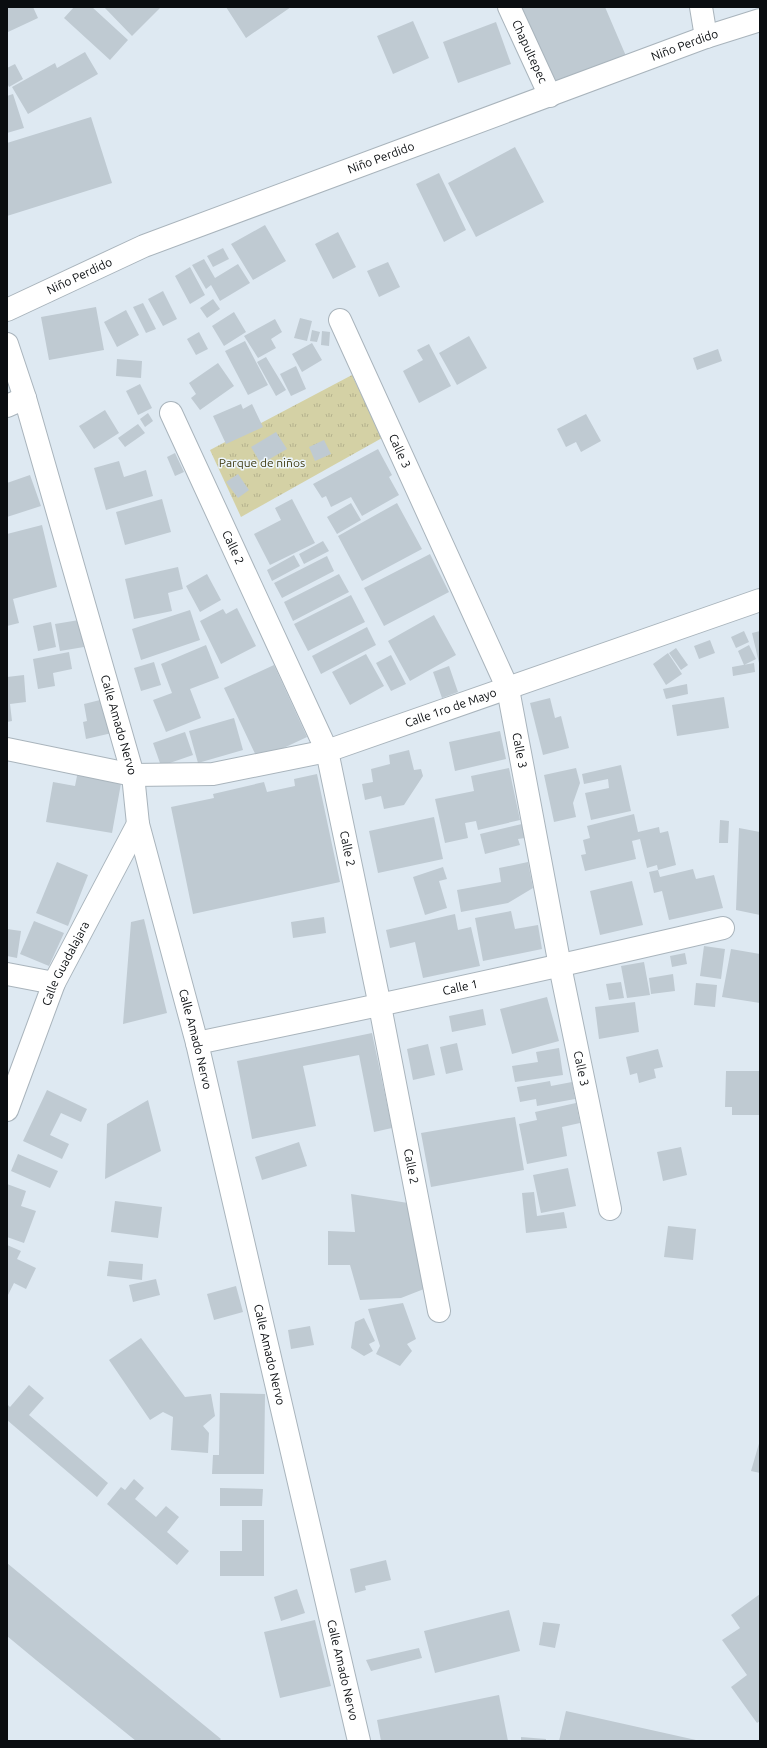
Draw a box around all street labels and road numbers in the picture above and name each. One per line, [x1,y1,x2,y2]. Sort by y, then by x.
street label: Chapultepec [510,18,550,85]
street label: Niño Perdido [649,27,720,63]
street label: Niño Perdido [346,139,416,176]
street label: Niño Perdido [45,255,114,296]
street label: Calle 3 [387,432,414,470]
street label: Calle 2 [220,528,247,566]
street label: Calle Amado Nervo [99,673,140,776]
street label: Calle 1ro de Mayo [403,685,498,729]
street label: Calle 3 [510,731,530,769]
street label: Calle 2 [338,830,358,868]
street label: Calle Guadalajara [39,919,91,1007]
street label: Calle 1 [441,977,479,997]
street label: Calle Amado Nervo [177,987,215,1091]
street label: Calle 3 [572,1050,592,1087]
street label: Calle 2 [402,1147,421,1185]
street label: Calle Amado Nervo [252,1303,288,1406]
street label: Calle Amado Nervo [325,1618,361,1722]

